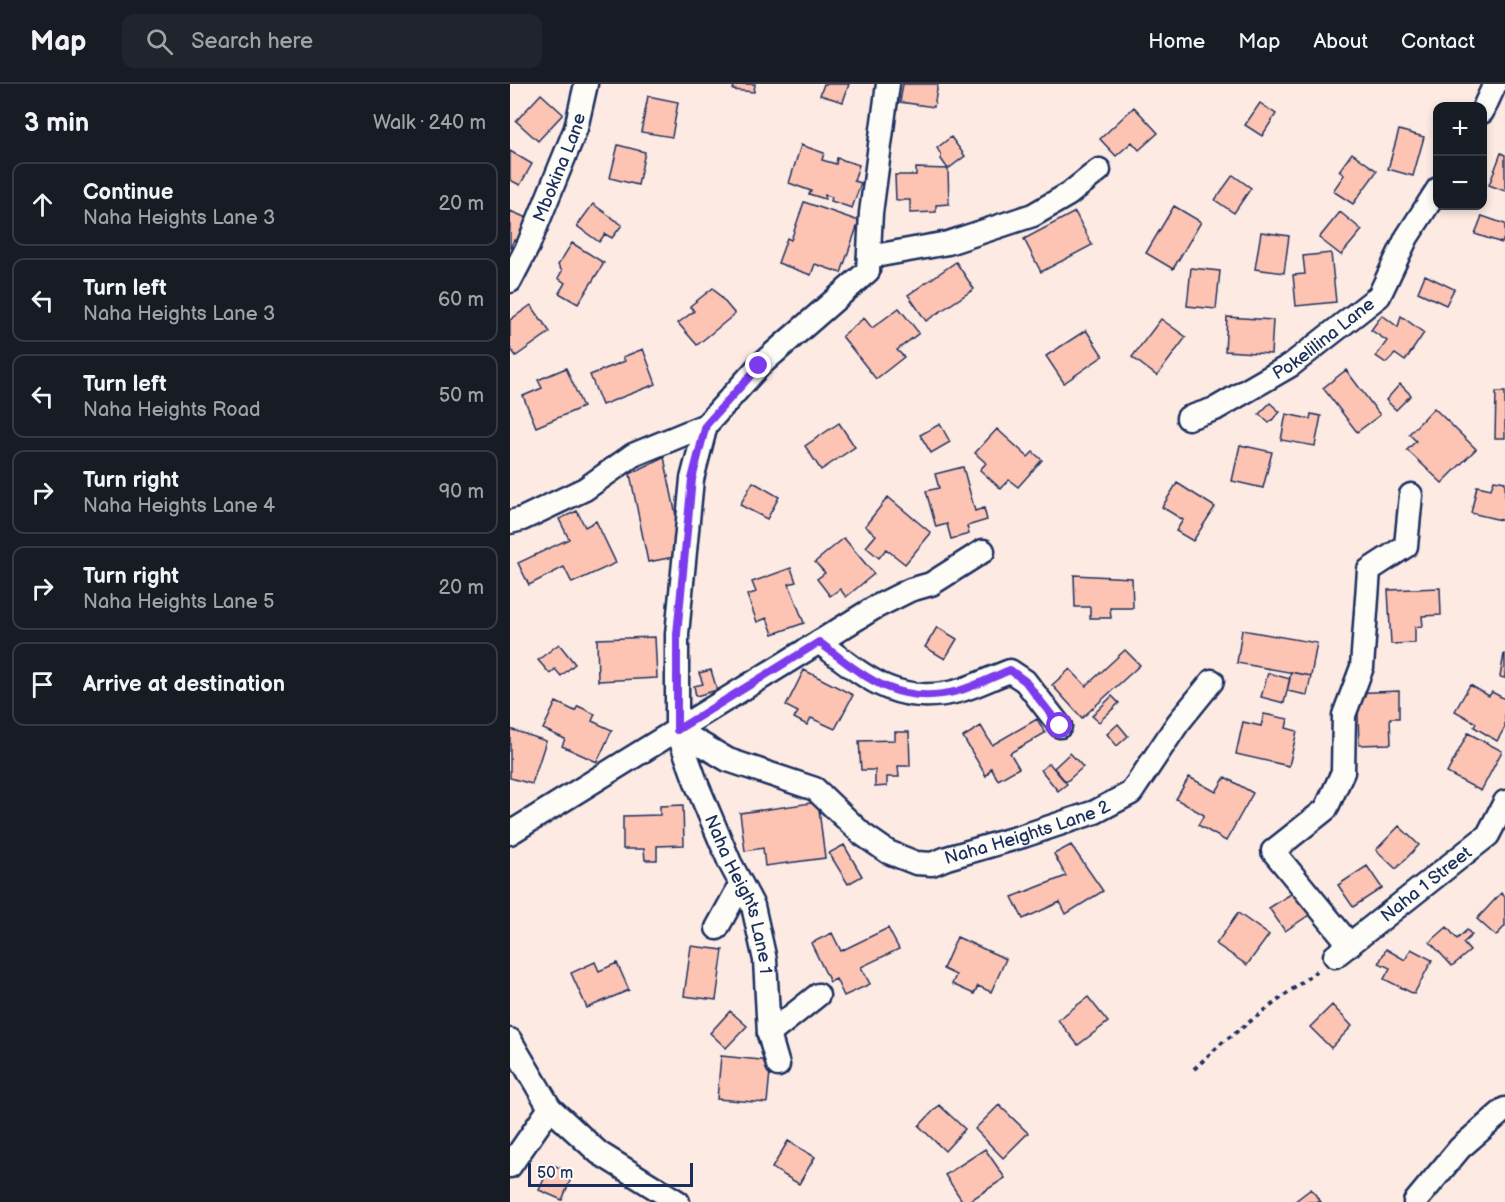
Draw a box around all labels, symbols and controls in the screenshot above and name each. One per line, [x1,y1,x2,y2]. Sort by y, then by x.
search box [122,14,542,68]
text: Map [30,25,86,58]
icon: search [143,25,176,58]
text: Search here [191,28,313,55]
text: Home [1148,29,1205,54]
text: Map [1238,29,1280,54]
text: About [1313,29,1368,54]
text: Contact [1401,29,1475,54]
map controls [1433,102,1487,210]
button: + [1433,102,1487,156]
text: 3 min [24,108,89,139]
text: Walk · 240 m [373,111,486,135]
street label: Mbokina Lane [528,111,590,225]
button: − [1433,156,1487,210]
text: Continue [83,179,173,206]
icon: ahead [26,188,59,221]
text: 20 m [439,192,484,216]
text: Naha Heights Lane 3 [83,206,275,230]
text: Turn left [83,275,167,302]
icon: left [26,284,59,317]
text: 60 m [438,288,484,312]
street label: Pokelilina Lane [1269,293,1379,384]
text: Naha Heights Lane 3 [83,302,275,326]
route end [745,352,771,378]
text: Turn left [83,371,167,398]
icon: left [26,380,59,413]
text: 50 m [439,384,484,408]
text: Naha Heights Road [83,398,261,422]
text: Turn right [83,467,179,494]
icon: right [26,476,59,509]
text: 90 m [439,480,484,504]
text: Naha Heights Lane 4 [83,494,275,518]
text: Turn right [83,563,179,590]
icon: right [26,572,59,605]
text: 20 m [439,576,484,600]
text: Naha Heights Lane 5 [83,590,274,614]
icon: arrive [26,668,59,701]
text: Arrive at destination [83,671,285,698]
route start [1046,712,1072,738]
street label: Naha Heights Lane 2 [942,795,1114,869]
street label: Naha Heights Lane 1 [700,812,776,974]
street label: Naha 1 Street [1376,841,1476,926]
scale bar [528,1160,693,1188]
text: 50 m [537,1164,573,1183]

